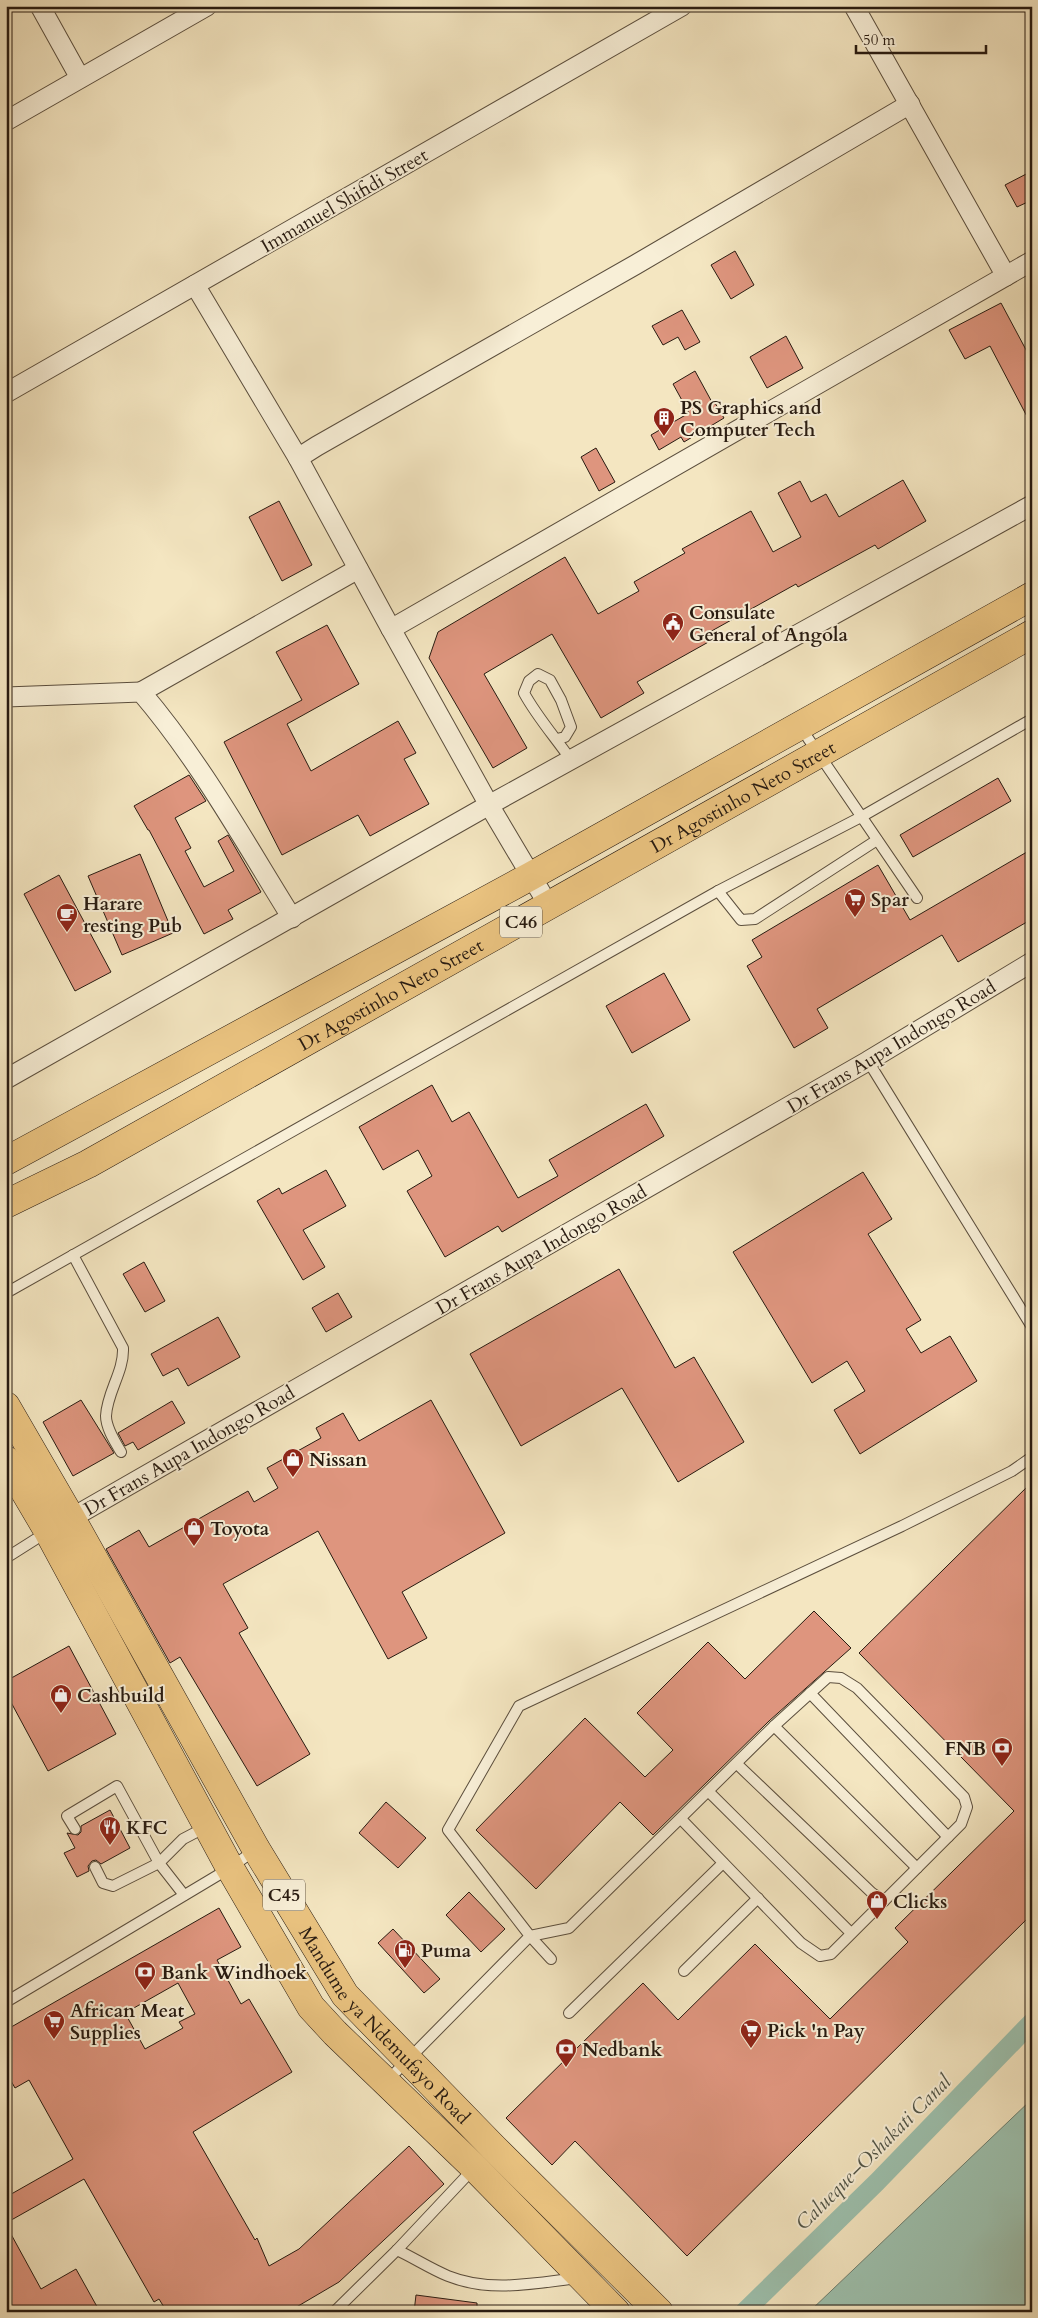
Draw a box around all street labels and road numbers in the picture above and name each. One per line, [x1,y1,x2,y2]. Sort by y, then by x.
street label: Immanuel Shifidi Street [256,142,433,259]
street label: Dr Agostinho Neto Street [646,735,840,860]
road number: C46 [500,906,542,938]
street label: Dr Agostinho Neto Street [294,933,488,1057]
street label: Dr Frans Aupa Indongo Road [782,974,1001,1120]
street label: Dr Frans Aupa Indongo Road [431,1179,652,1321]
street label: Dr Frans Aupa Indongo Road [79,1380,300,1522]
road number: C45 [263,1880,305,1910]
street label: Mandume ya Ndemufayo Road [292,1922,476,2130]

